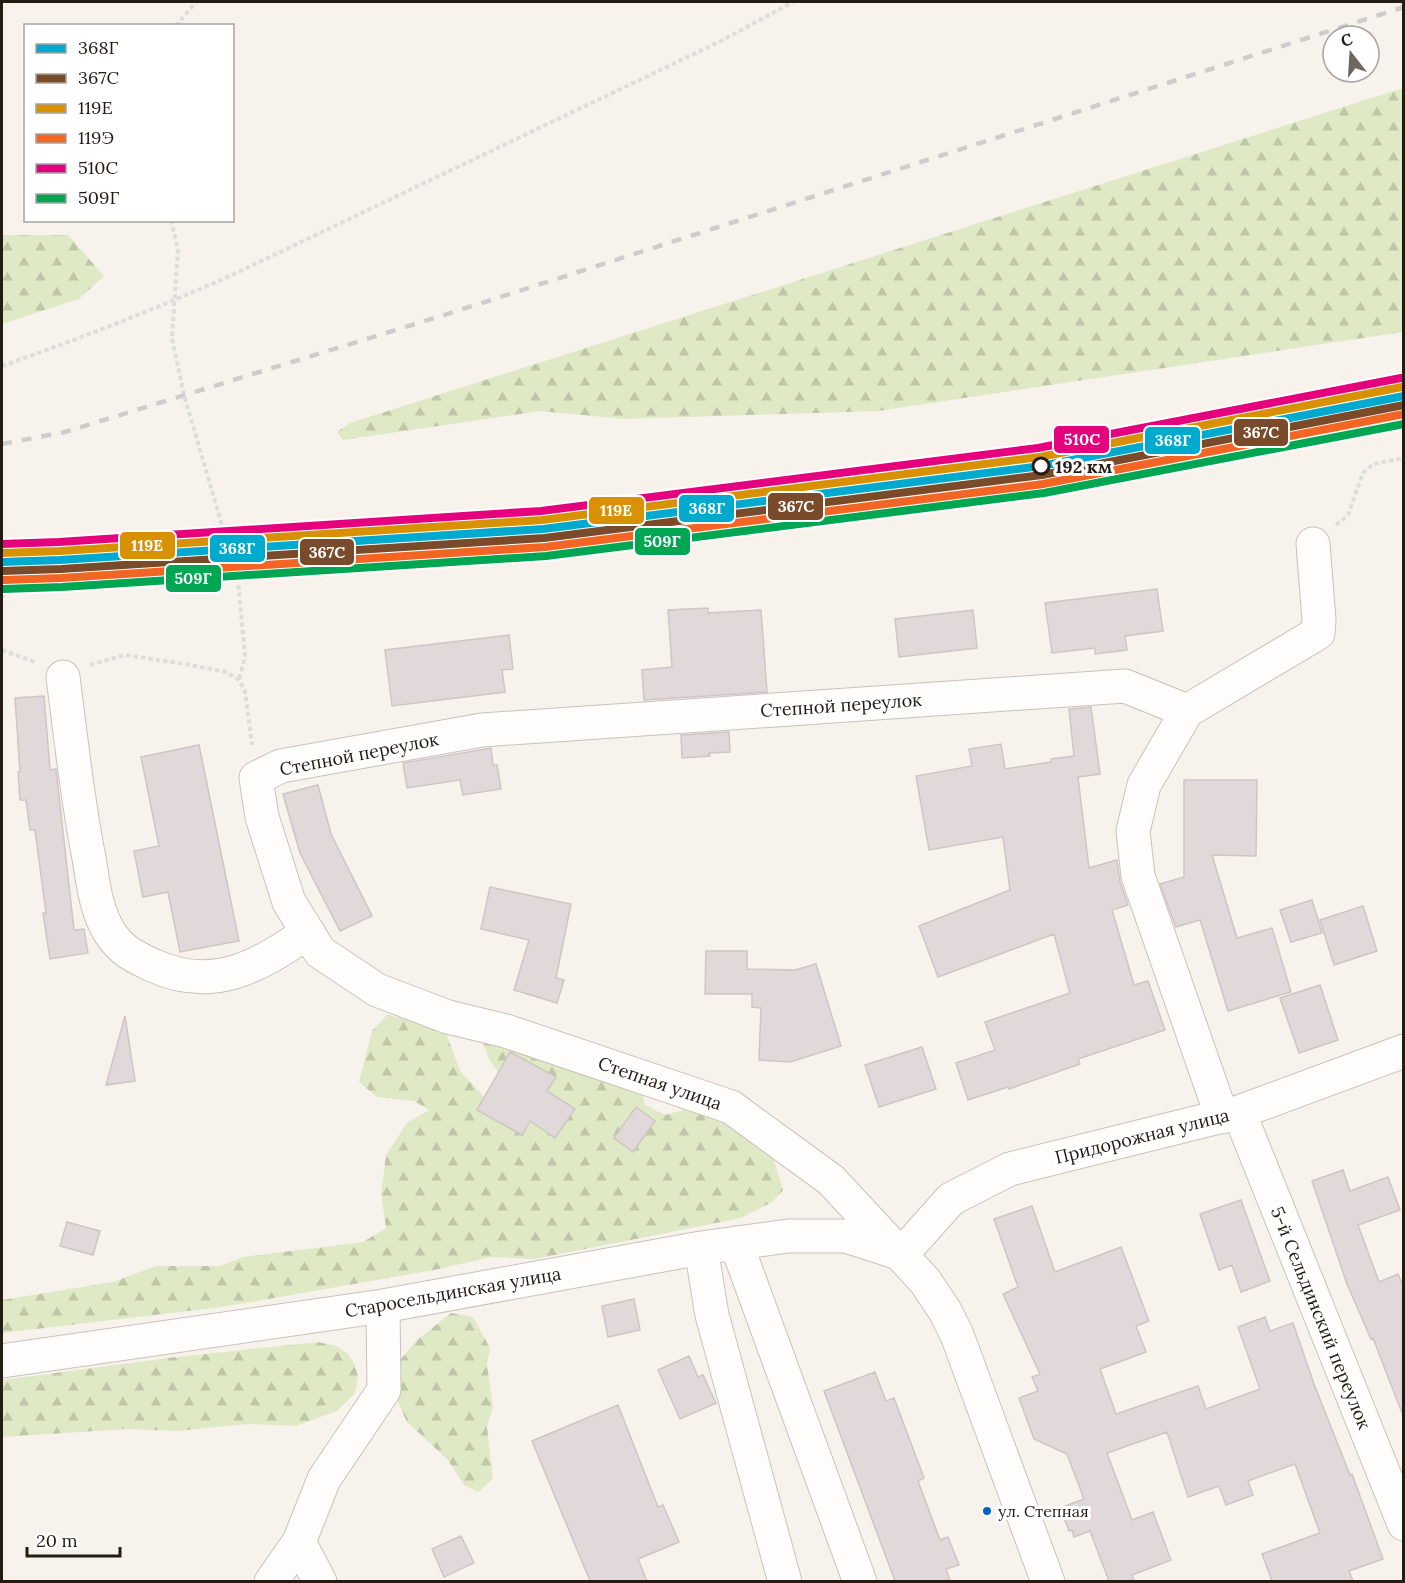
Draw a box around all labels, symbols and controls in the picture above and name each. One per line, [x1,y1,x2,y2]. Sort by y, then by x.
legend [24,24,234,222]
north arrow [1321,24,1381,84]
text: С [1338,28,1355,51]
text: 368Г [78,36,119,59]
text: 367С [78,66,120,89]
text: 119Е [78,96,113,119]
text: 119Э [78,126,114,149]
text: 510С [78,156,119,179]
text: 509Г [78,186,119,209]
line badge: 367С [1233,418,1289,447]
text: 367С [1243,422,1279,442]
line badge: 510С [1053,425,1110,454]
line badge: 368Г [1144,426,1201,455]
text: 510С [1064,429,1100,449]
text: 368Г [1155,430,1191,450]
place label: 192 км [1055,455,1112,478]
marker: 192 км [1032,457,1050,475]
line badge: 367С [767,492,824,521]
line badge: 368Г [678,494,735,523]
line badge: 119Е [588,496,645,525]
text: 367С [778,496,814,516]
text: 368Г [689,498,725,518]
text: 119Е [600,500,632,520]
line badge: 509Г [634,527,691,556]
line badge: 119Е [119,531,176,560]
text: 509Г [643,531,681,551]
line badge: 368Г [209,534,266,563]
text: 119Е [131,535,163,555]
text: 368Г [219,538,255,558]
line badge: 367С [299,538,355,566]
text: 367С [309,542,345,562]
line badge: 509Г [165,564,222,593]
text: 509Г [174,568,212,588]
street label: Степной переулок [760,688,923,722]
street label: Степной переулок [277,727,441,781]
street label: Степная улица [595,1051,725,1115]
street label: Придорожная улица [1052,1103,1232,1169]
street label: 5-й Сельдинский переулок [1266,1203,1376,1433]
street label: Старосельдинская улица [343,1262,563,1322]
place label: ул. Степная [998,1501,1089,1521]
marker: ул. Степная [981,1505,993,1517]
scale bar [27,1520,120,1558]
text: 20 m [36,1529,78,1552]

